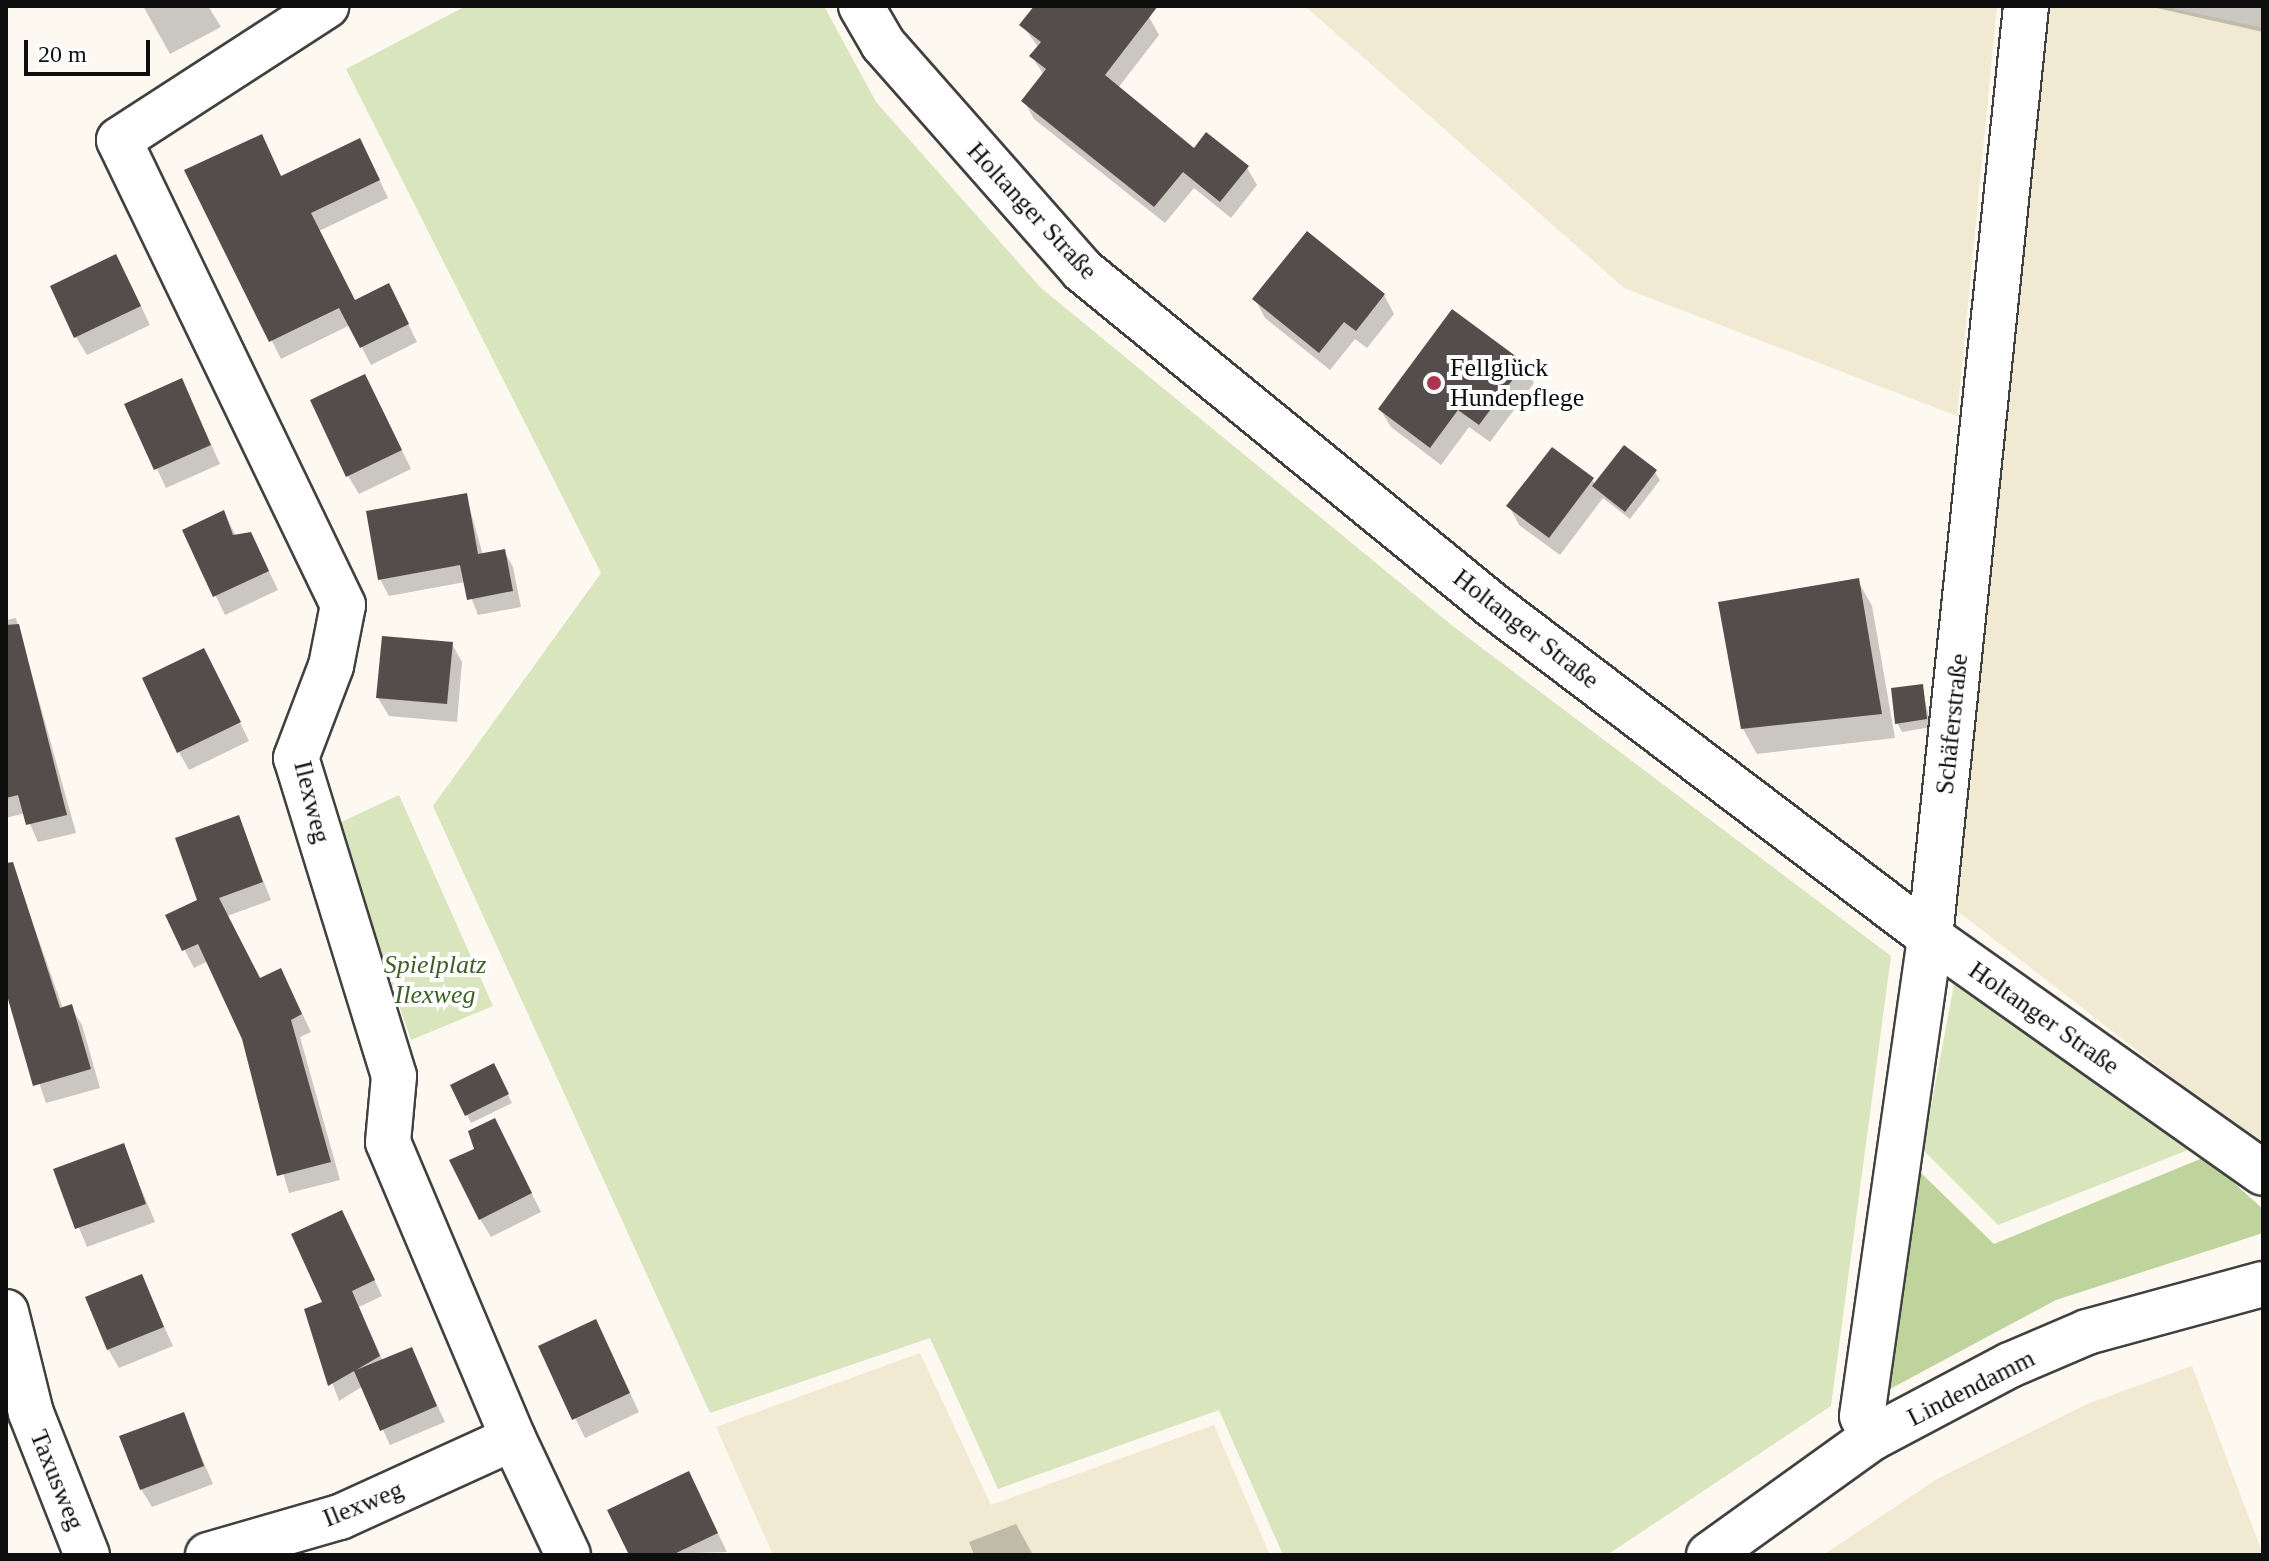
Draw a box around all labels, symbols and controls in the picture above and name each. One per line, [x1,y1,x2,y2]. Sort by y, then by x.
scale bar [28,24,154,74]
text: 20 m [38,41,87,67]
street label: Holtanger Straße [960,136,1104,286]
place label: Fellglück Hundepflege [1450,352,1584,414]
marker: Fellglück Hundepflege [1425,374,1443,392]
street label: Holtanger Straße [1447,562,1605,696]
street label: Schäferstraße [1929,652,1975,796]
street label: Ilexweg [287,758,337,846]
park label: Spielplatz Ilexweg [384,949,486,1010]
street label: Holtanger Straße [1963,954,2125,1082]
street label: Lindendamm [1902,1343,2040,1433]
street label: Taxusweg [23,1425,91,1535]
street label: Ilexweg [318,1474,408,1534]

